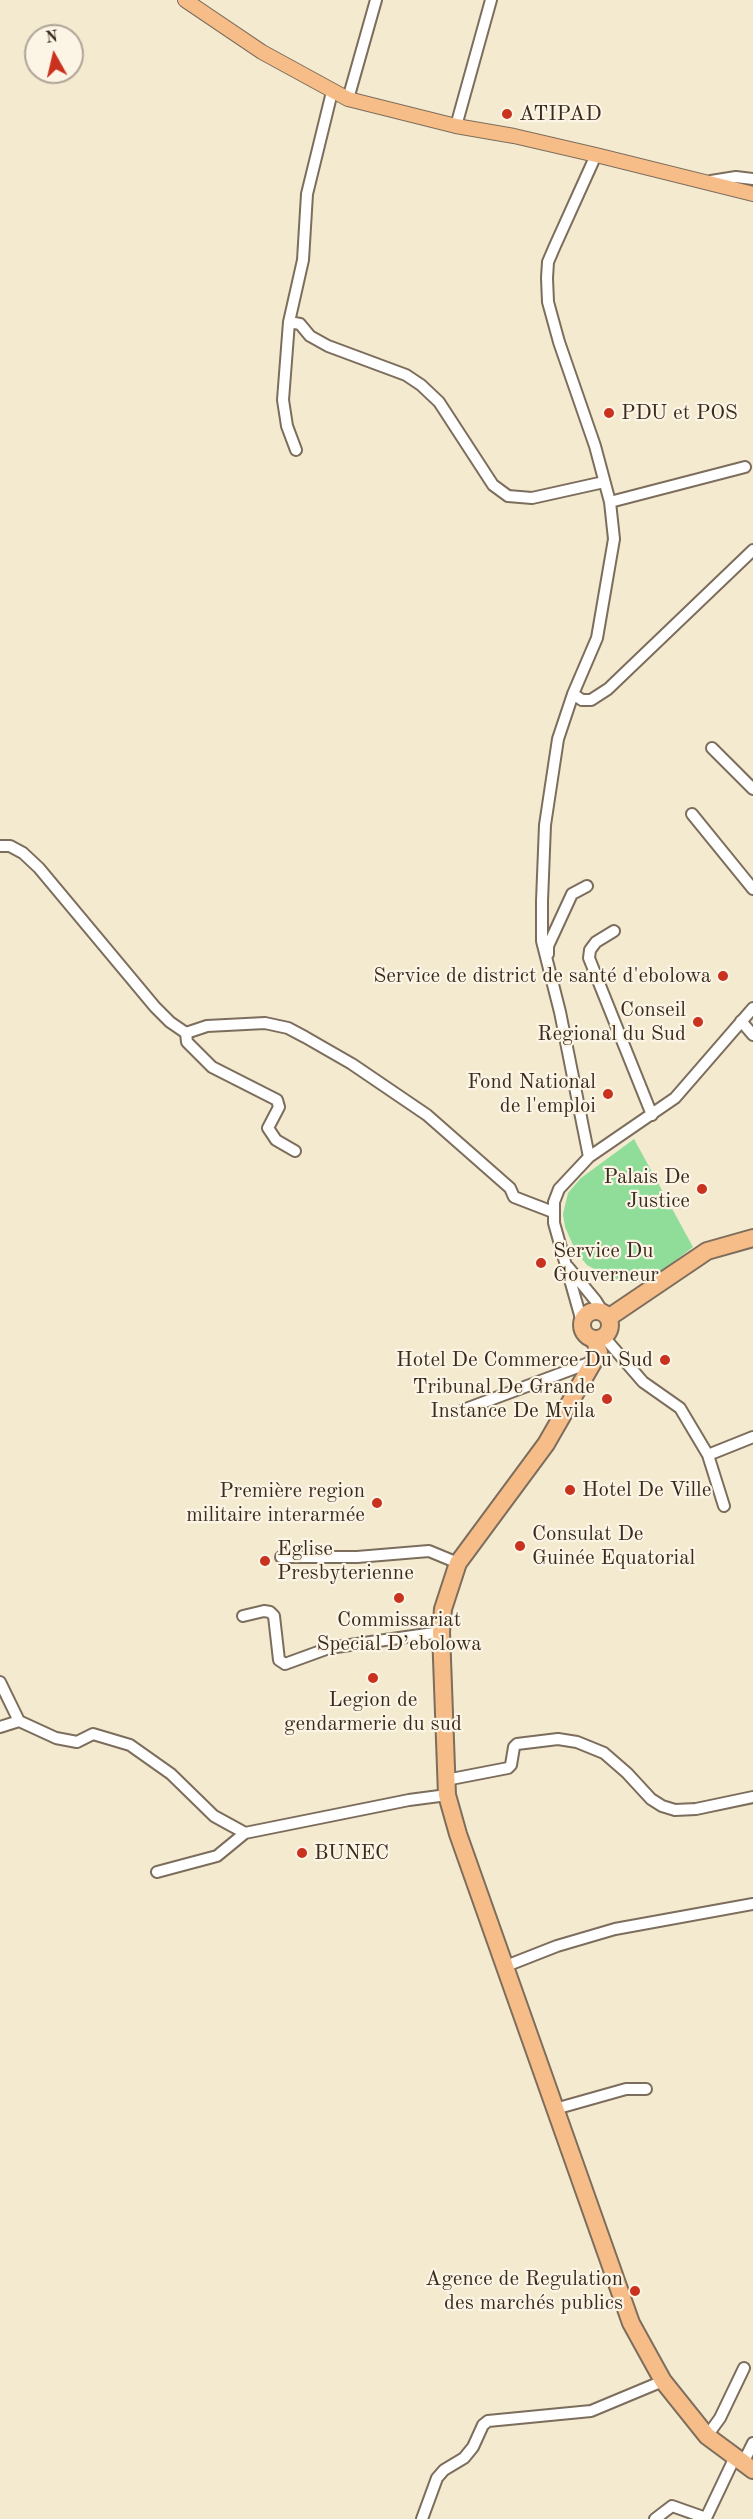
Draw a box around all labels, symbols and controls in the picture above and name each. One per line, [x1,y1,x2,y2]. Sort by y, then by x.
north arrow [24,24,84,84]
text: N [45,29,59,47]
place label: ATIPAD [519,101,602,127]
marker: ATIPAD [500,107,514,121]
place label: PDU et POS [621,400,738,426]
marker: PDU et POS [602,406,616,420]
place label: Service de district de santé d'ebolowa [373,963,711,989]
marker: Service de district de santé d'ebolowa [716,969,730,983]
place label: Conseil Regional du Sud [537,997,686,1047]
marker: Conseil Regional du Sud [691,1015,705,1029]
place label: Fond National de l'emploi [467,1069,596,1119]
marker: Fond National de l'emploi [601,1087,615,1101]
place label: Palais De Justice [604,1164,690,1214]
marker: Palais De Justice [695,1182,709,1196]
place label: Service Du Gouverneur [553,1238,659,1288]
marker: Service Du Gouverneur [534,1256,548,1270]
place label: Hotel De Commerce Du Sud [396,1347,653,1373]
marker: Hotel De Commerce Du Sud [658,1353,672,1367]
place label: Tribunal De Grande Instance De Mvila [413,1374,595,1424]
marker: Tribunal De Grande Instance De Mvila [600,1392,614,1406]
place label: Hotel De Ville [582,1477,711,1503]
place label: Première region militaire interarmée [186,1478,365,1528]
marker: Hotel De Ville [563,1483,577,1497]
marker: Première region militaire interarmée [370,1496,384,1510]
place label: Consulat De Guinée Equatorial [532,1521,695,1571]
place label: Eglise Presbyterienne [277,1536,414,1586]
marker: Consulat De Guinée Equatorial [513,1539,527,1553]
marker: Eglise Presbyterienne [258,1554,272,1568]
marker: Commissariat Special D’ebolowa [392,1591,406,1605]
place label: Commissariat Special D’ebolowa [316,1607,482,1657]
marker: Legion de gendarmerie du sud [366,1671,380,1685]
place label: Legion de gendarmerie du sud [284,1687,462,1737]
place label: BUNEC [314,1840,389,1866]
marker: BUNEC [295,1846,309,1860]
place label: Agence de Regulation des marchés publics [425,2266,623,2316]
marker: Agence de Regulation des marchés publics [628,2284,642,2298]

